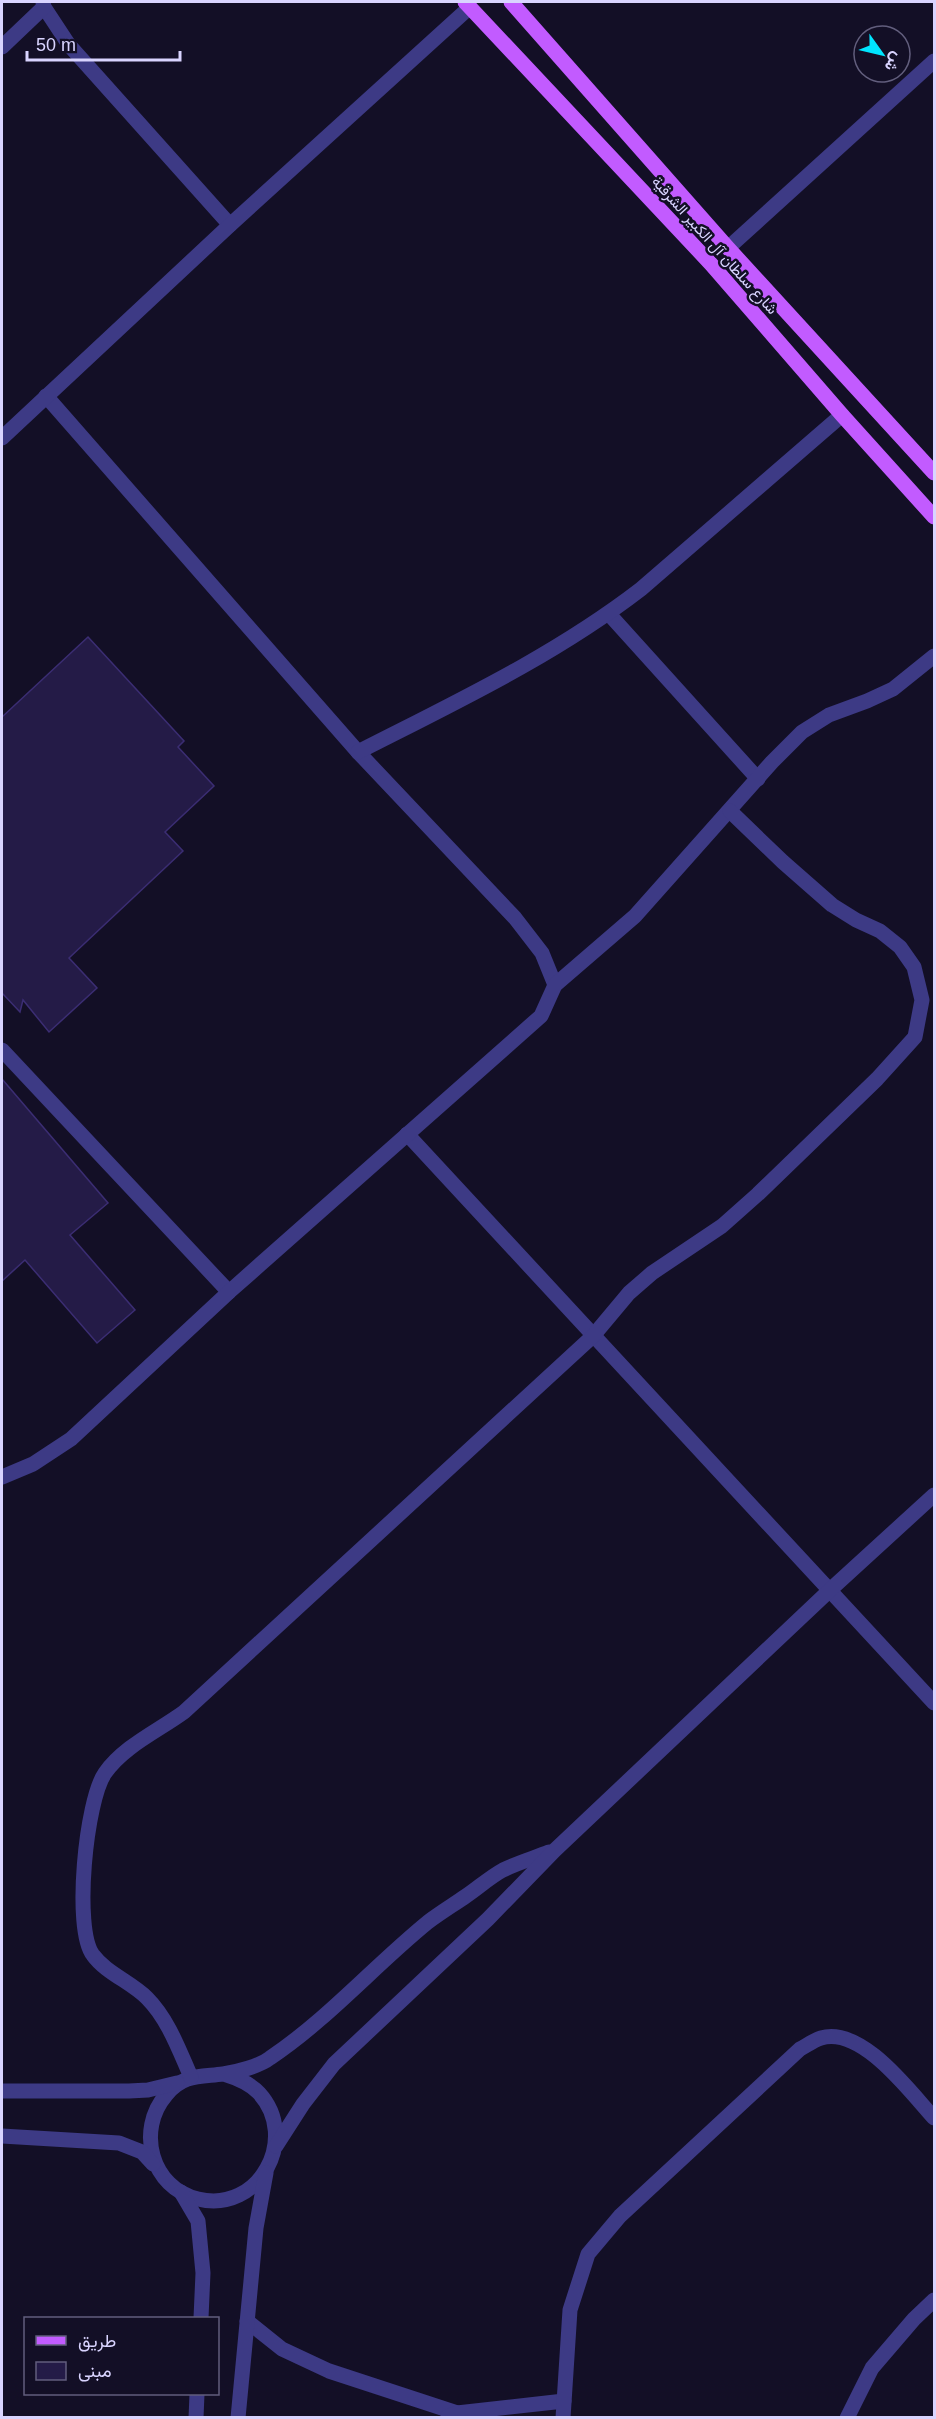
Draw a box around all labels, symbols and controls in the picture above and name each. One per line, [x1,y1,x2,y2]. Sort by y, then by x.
scale bar [27,24,180,62]
north arrow [852,24,912,84]
text: 50 m [36,35,76,55]
text: ش [881,49,906,75]
street label: شارع سلطان آل الكبير الشرقية [646,173,781,319]
legend [24,2317,219,2395]
text: طريق [78,2331,116,2352]
text: مبنى [78,2361,112,2382]

